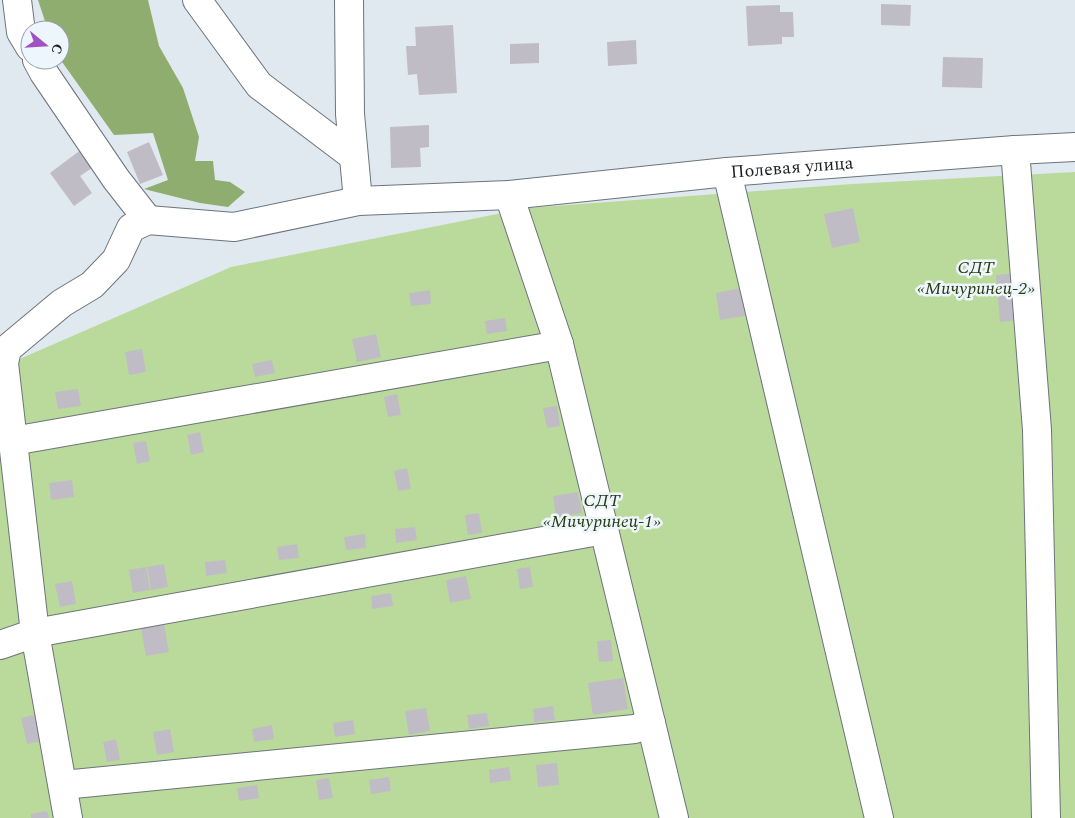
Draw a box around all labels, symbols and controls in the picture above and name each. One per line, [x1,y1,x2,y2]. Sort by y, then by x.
north arrow [20,20,70,70]
text: С [45,41,68,57]
street label: Полевая улица [730,149,855,186]
park label: СДТ «Мичуринец-2» [917,254,1035,302]
park label: СДТ «Мичуринец-1» [543,487,661,535]

